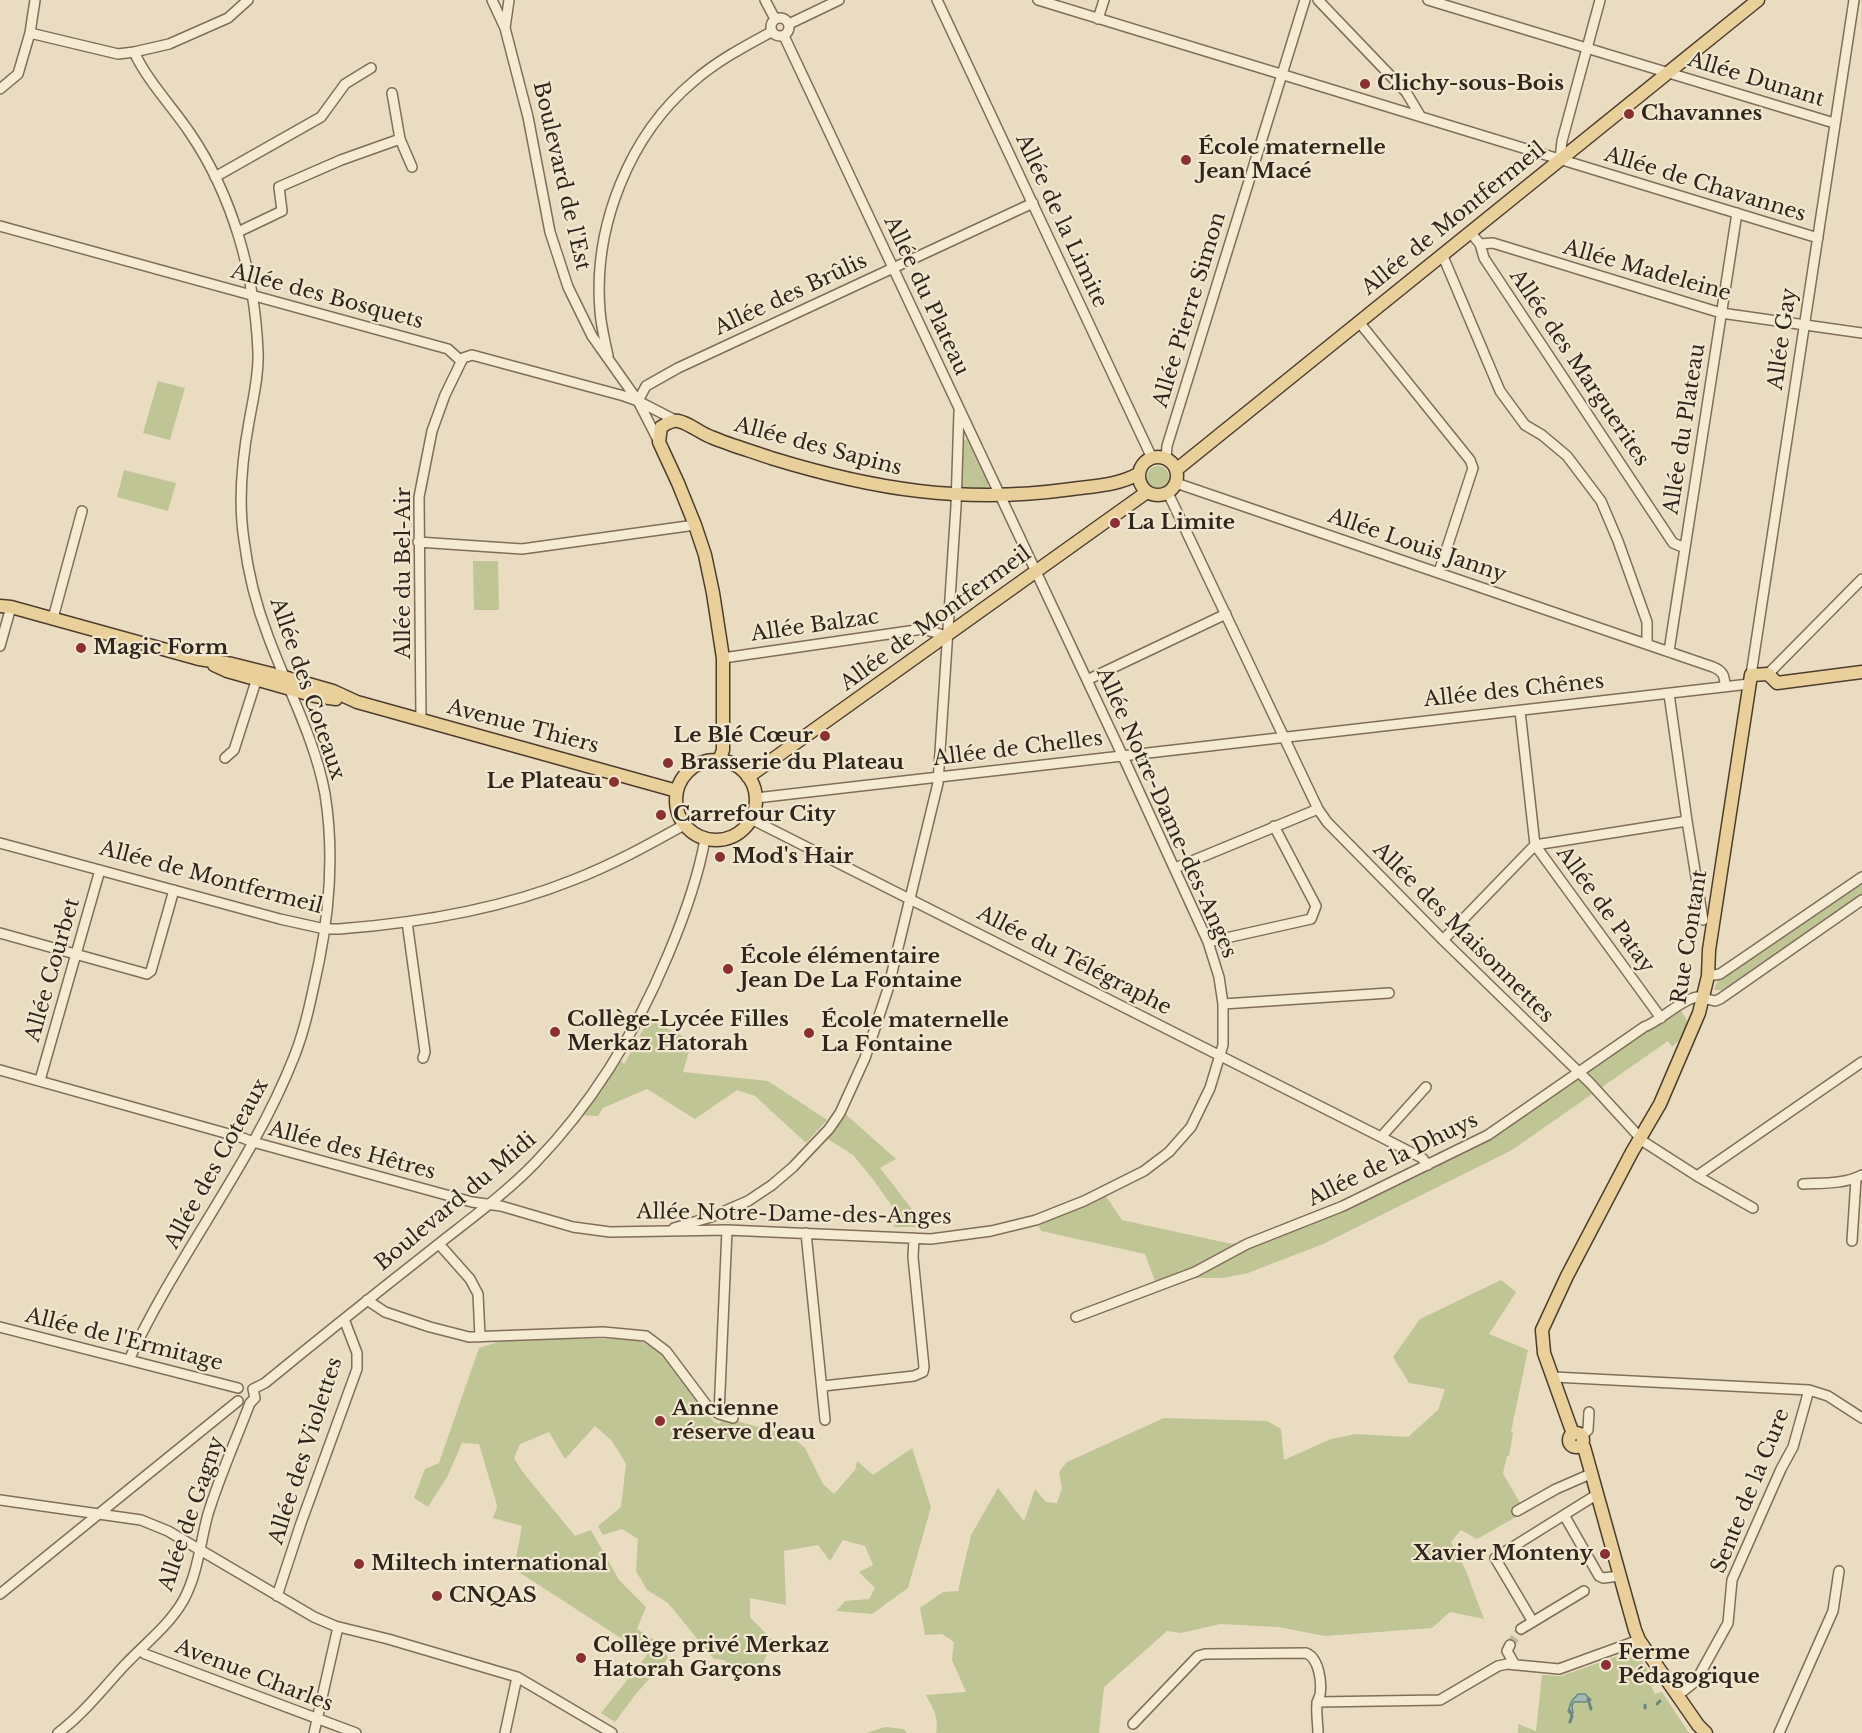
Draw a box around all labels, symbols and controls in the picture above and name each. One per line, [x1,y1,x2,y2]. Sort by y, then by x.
street label: Allée Dunant [1685,47,1827,113]
place label: Clichy-sous-Bois [1377,71,1564,97]
marker: Clichy-sous-Bois [1358,77,1372,91]
street label: Boulevard de l'Est [527,79,595,273]
place label: Chavannes [1641,101,1762,127]
marker: Chavannes [1622,107,1636,121]
street label: Allée de la Limite [1010,130,1112,312]
place label: École maternelle Jean Macé [1198,135,1386,185]
street label: Allée de Montfermeil [1357,137,1551,301]
street label: Allée de Chavannes [1601,142,1809,228]
marker: École maternelle Jean Macé [1179,153,1193,167]
street label: Allée Pierre Simon [1148,209,1232,411]
street label: Allée du Plateau [878,212,974,380]
street label: Allée Madeleine [1560,235,1734,307]
street label: Allée des Brûlis [711,249,871,341]
street label: Allée des Bosquets [228,259,426,335]
street label: Allée des Marguerites [1504,265,1654,471]
street label: Allée Gay [1763,286,1803,392]
street label: Allée du Plateau [1659,342,1711,516]
street label: Allée des Sapins [732,413,904,481]
street label: Allée du Bel-Air [391,487,417,659]
street label: Allée Louis Janny [1325,504,1509,588]
place label: La Limite [1127,510,1235,536]
marker: La Limite [1108,516,1122,530]
street label: Allée de Montfermeil [836,541,1036,697]
street label: Allée des Coteaux [264,595,350,783]
street label: Allée Balzac [749,605,881,647]
place label: Magic Form [93,635,228,661]
marker: Magic Form [74,641,88,655]
street label: Allée Notre-Dame-des-Anges [1090,664,1242,962]
street label: Allée des Chênes [1423,669,1605,713]
street label: Avenue Thiers [444,695,602,759]
place label: Le Blé Cœur [673,723,813,749]
street label: Allée de Chelles [932,726,1104,772]
marker: Le Blé Cœur [818,729,832,743]
place label: Brasserie du Plateau [680,750,904,776]
marker: Brasserie du Plateau [661,756,675,770]
place label: Le Plateau [486,769,602,795]
marker: Le Plateau [607,775,621,789]
place label: Carrefour City [673,802,836,828]
marker: Carrefour City [654,808,668,822]
street label: Allée de Montfermeil [97,836,325,920]
street label: Allée des Maisonnettes [1367,837,1559,1029]
street label: Allée de Patay [1551,842,1659,978]
place label: Mod's Hair [732,844,854,870]
marker: Mod's Hair [713,850,727,864]
street label: Rue Contant [1667,868,1713,1006]
street label: Allée Courbet [20,895,86,1045]
street label: Allée du Télégraphe [973,901,1175,1021]
place label: École élémentaire Jean De La Fontaine [740,944,962,994]
marker: École élémentaire Jean De La Fontaine [721,962,735,976]
place label: Collège-Lycée Filles Merkaz Hatorah [567,1007,789,1057]
place label: École maternelle La Fontaine [821,1008,1009,1058]
marker: Collège-Lycée Filles Merkaz Hatorah [548,1025,562,1039]
marker: École maternelle La Fontaine [802,1026,816,1040]
street label: Allée des Coteaux [160,1074,274,1254]
street label: Allée de la Dhuys [1304,1108,1482,1212]
street label: Allée des Hêtres [266,1117,438,1185]
street label: Boulevard du Midi [370,1127,542,1277]
street label: Allée Notre-Dame-des-Anges [636,1200,952,1230]
street label: Allée de l'Ermitage [23,1303,225,1377]
street label: Allée des Violettes [264,1354,348,1548]
place label: Ancienne réserve d'eau [672,1396,815,1446]
street label: Sente de la Cure [1706,1405,1796,1577]
marker: Ancienne réserve d'eau [653,1414,667,1428]
street label: Allée de Gagny [154,1433,230,1595]
place label: Xavier Monteny [1413,1541,1593,1567]
marker: Xavier Monteny [1598,1547,1612,1561]
place label: Miltech international [371,1551,608,1577]
marker: Miltech international [352,1557,366,1571]
place label: CNQAS [449,1583,537,1609]
marker: CNQAS [430,1589,444,1603]
place label: Collège privé Merkaz Hatorah Garçons [593,1633,829,1683]
street label: Avenue Charles [171,1634,337,1718]
place label: Ferme Pédagogique [1618,1640,1760,1690]
marker: Collège privé Merkaz Hatorah Garçons [574,1651,588,1665]
marker: Ferme Pédagogique [1599,1658,1613,1672]

